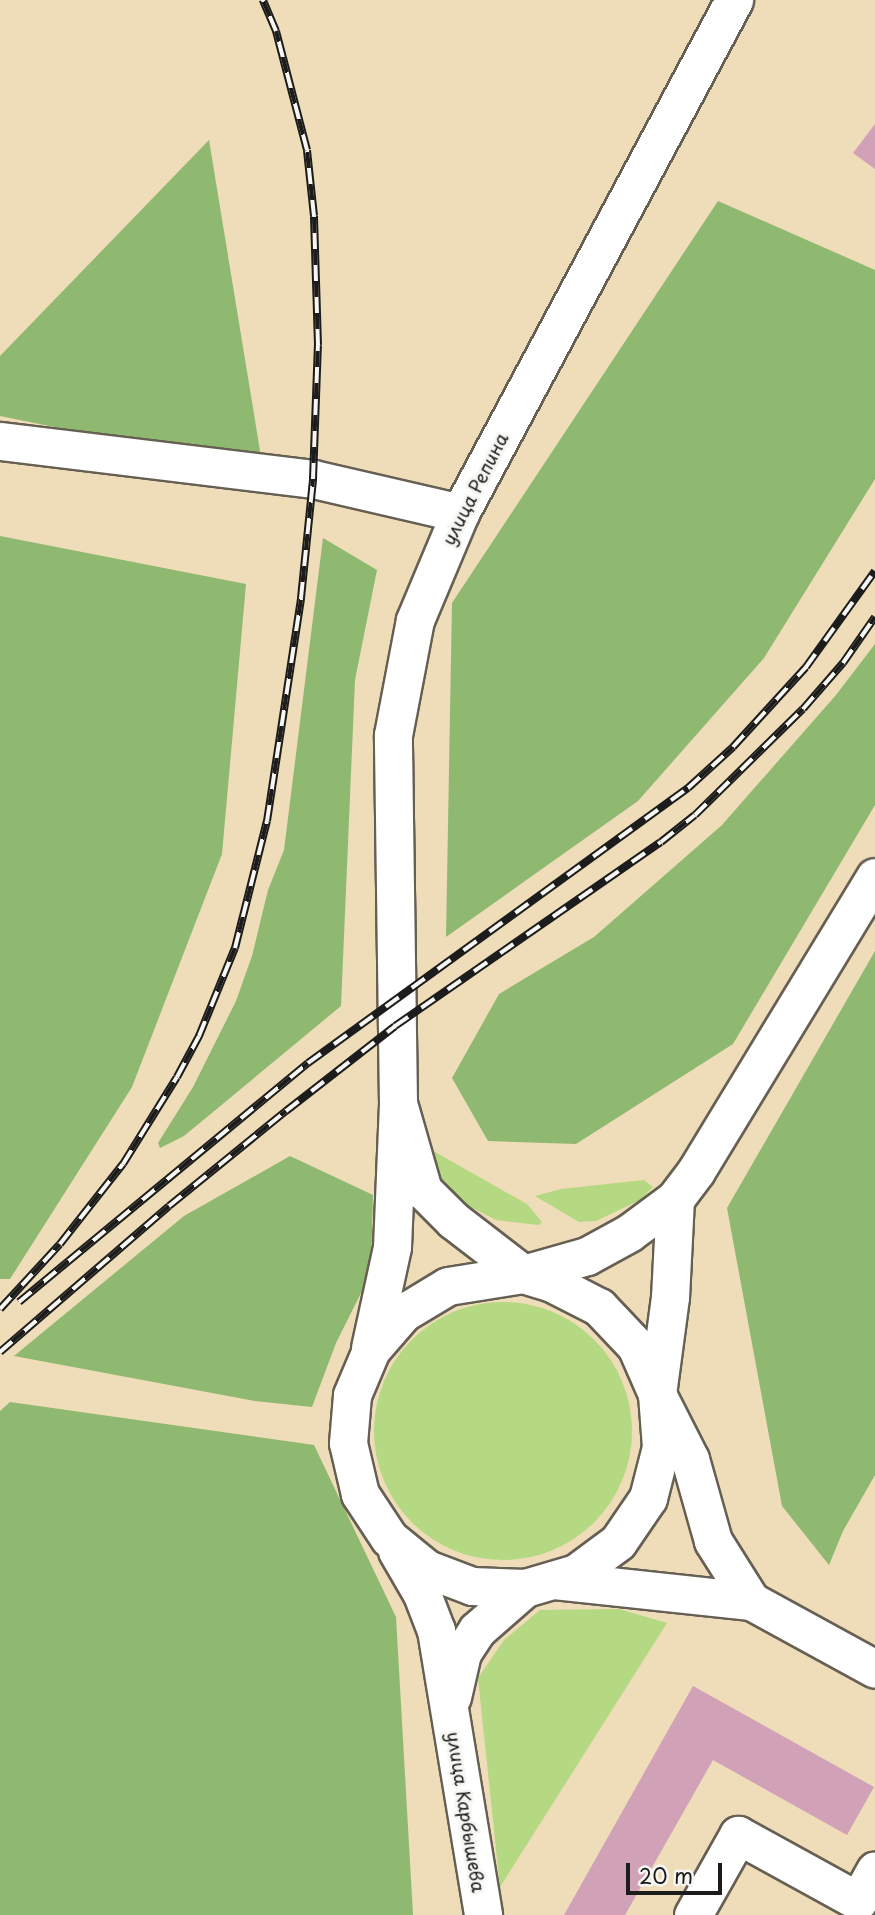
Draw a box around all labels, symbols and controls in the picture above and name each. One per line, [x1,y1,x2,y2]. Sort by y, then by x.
street label: улица Репина [437,429,513,549]
street label: улица Карбышева [443,1730,489,1894]
scale bar [630,1848,726,1892]
text: 20 m [639,1859,693,1891]

